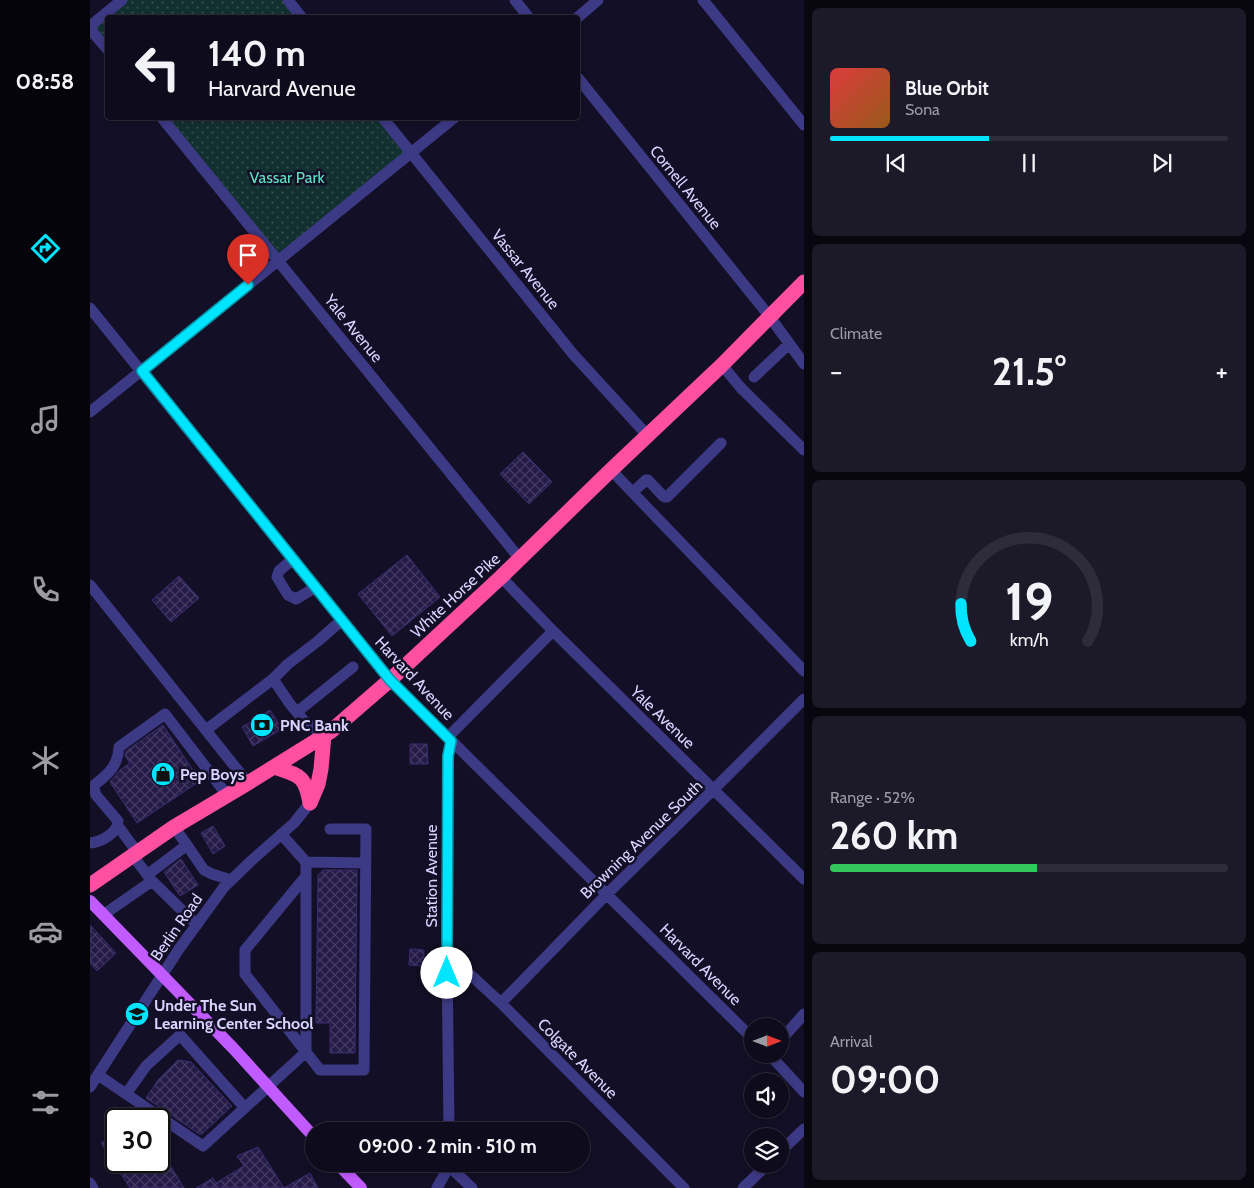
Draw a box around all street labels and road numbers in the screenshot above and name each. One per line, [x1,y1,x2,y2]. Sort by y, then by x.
street label: Cornell Avenue [646,142,725,233]
street label: Vassar Avenue [488,226,564,313]
street label: Yale Avenue [320,290,387,366]
street label: White Horse Pike [407,549,504,642]
street label: Harvard Avenue [371,633,458,724]
street label: Yale Avenue [626,681,699,753]
street label: Browning Avenue South [576,776,706,903]
street label: Station Avenue [422,825,441,927]
street label: Berlin Road [146,890,206,964]
street label: Harvard Avenue [656,920,745,1009]
street label: Colgate Avenue [534,1014,622,1102]

